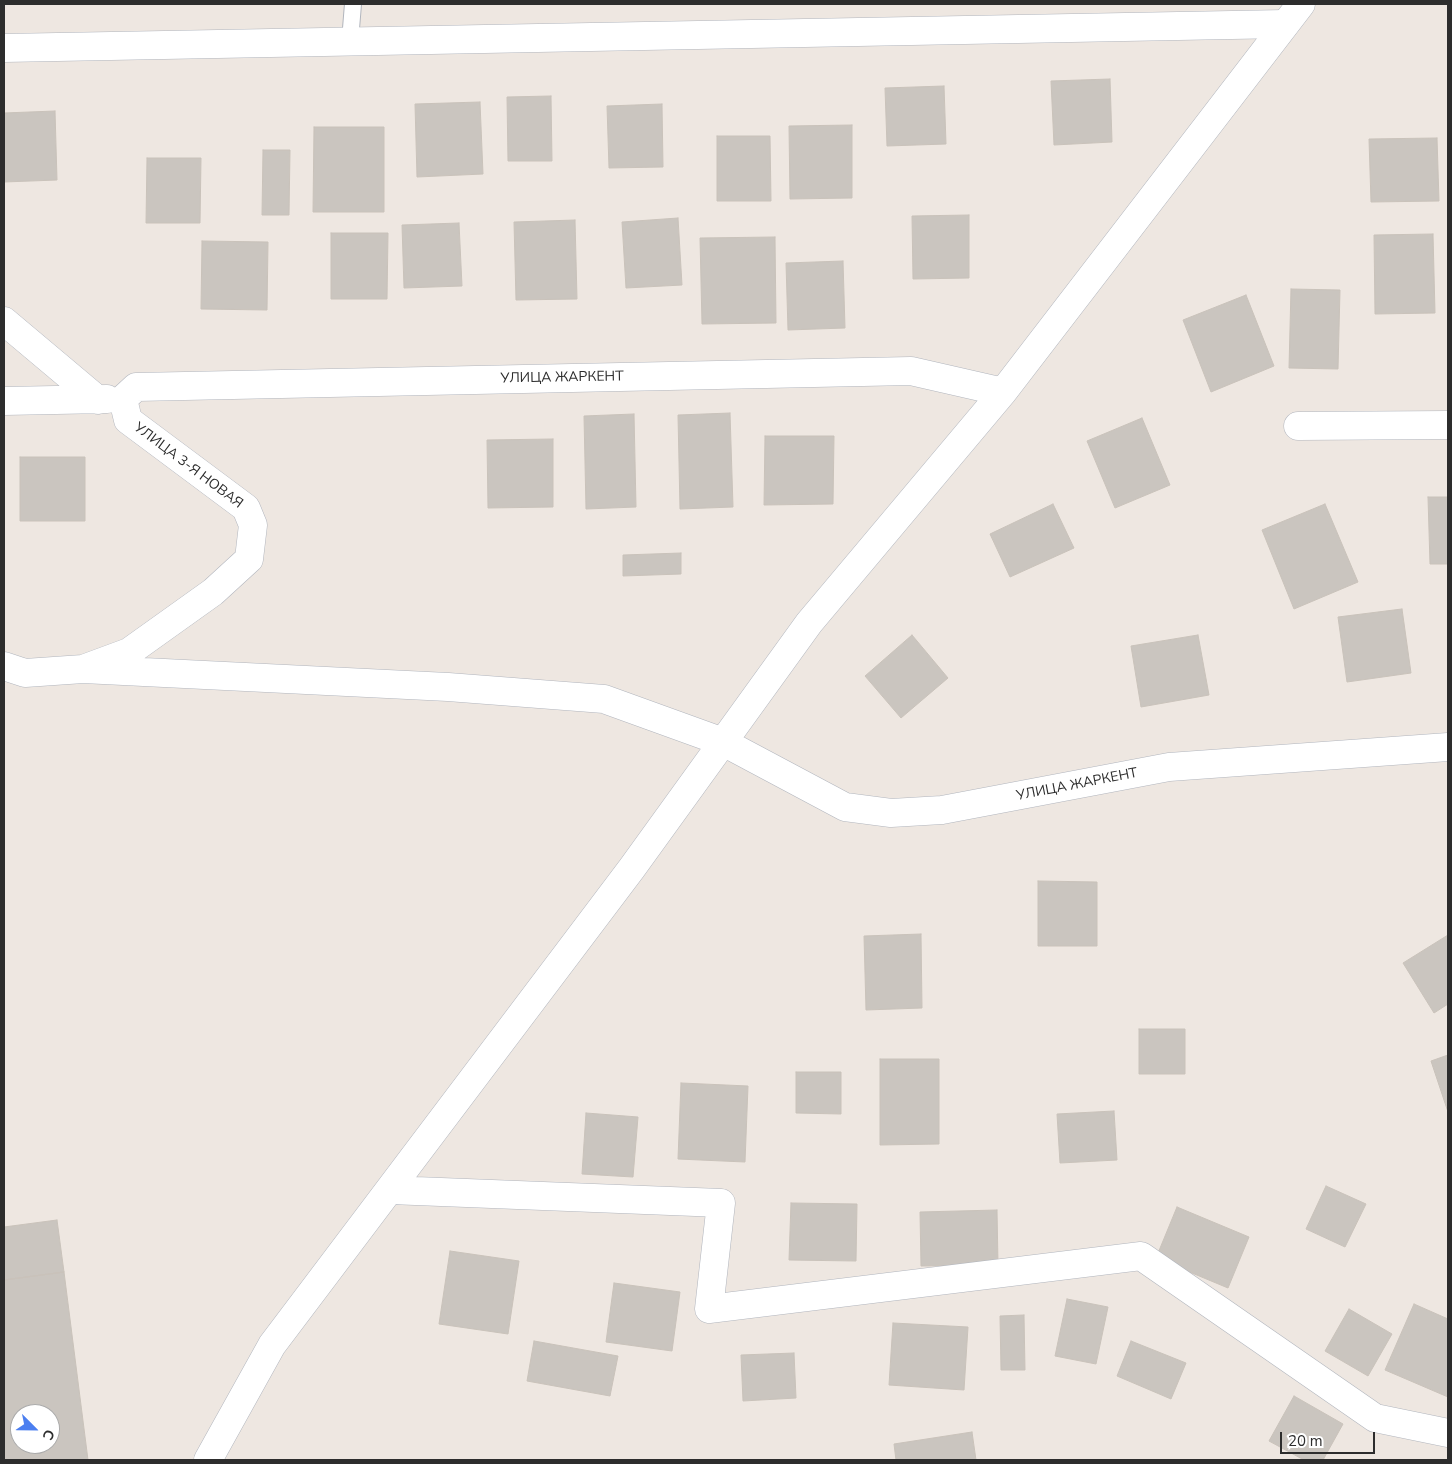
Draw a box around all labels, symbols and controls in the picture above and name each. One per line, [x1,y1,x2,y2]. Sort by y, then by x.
street label: УЛИЦА ЖАРКЕНТ [500,369,624,387]
street label: УЛИЦА 3-Я НОВАЯ [130,420,246,512]
street label: УЛИЦА ЖАРКЕНТ [1015,765,1139,805]
north arrow [10,1404,60,1454]
scale bar [1282,1422,1377,1454]
text: С [38,1427,59,1443]
text: 20 m [1288,1431,1323,1451]

